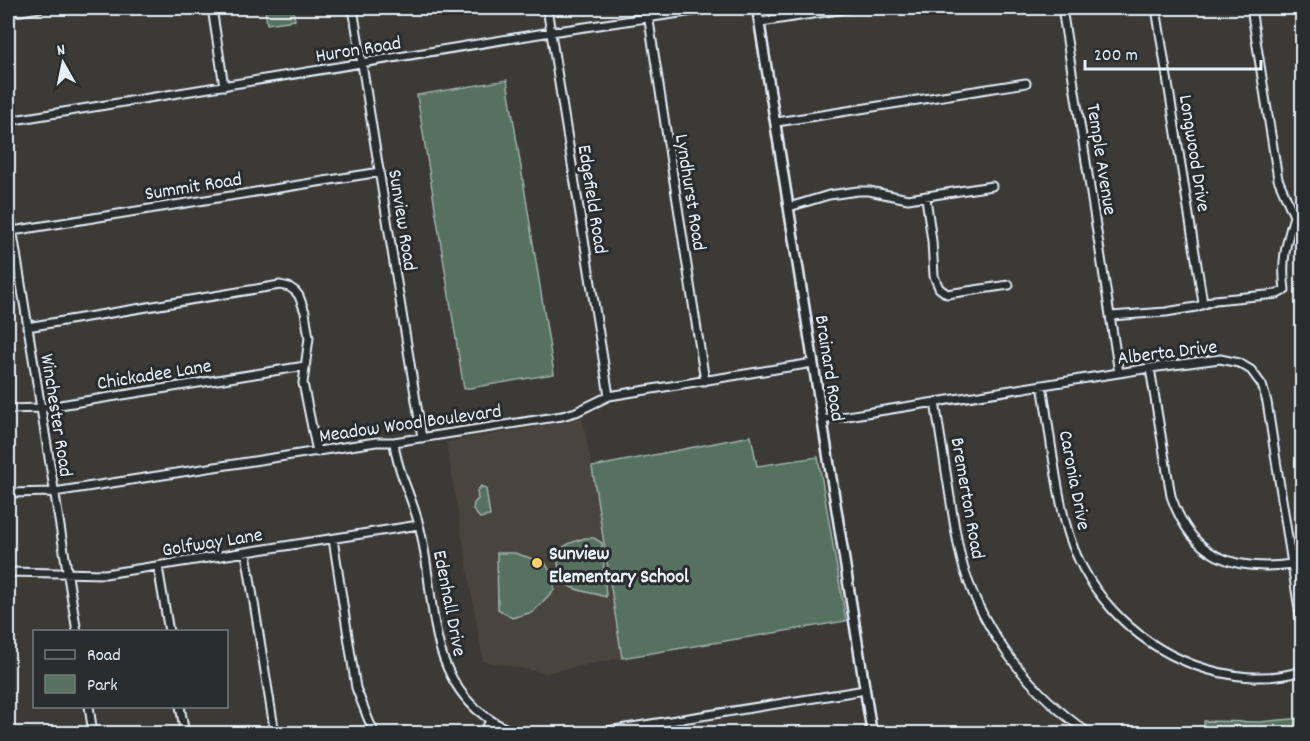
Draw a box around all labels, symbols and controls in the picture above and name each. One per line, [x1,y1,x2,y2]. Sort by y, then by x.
street label: Huron Road [314,30,403,72]
north arrow [33,33,93,93]
scale bar [1085,33,1260,71]
text: N [55,39,67,63]
text: 200 m [1094,44,1138,69]
street label: Longwood Drive [1170,93,1216,214]
street label: Temple Avenue [1077,102,1123,217]
street label: Lyndhurst Road [666,132,712,253]
street label: Edgefield Road [569,143,613,256]
street label: Summit Road [143,166,244,209]
street label: Sunview Road [379,168,423,273]
street label: Brainard Road [806,313,850,424]
street label: Alberta Drive [1116,334,1219,374]
street label: Winchester Road [31,352,79,479]
street label: Chickadee Lane [95,353,214,399]
street label: Meadow Wood Boulevard [317,398,503,452]
street label: Caronia Drive [1050,428,1096,533]
street label: Bremerton Road [942,435,991,562]
street label: Golfway Lane [160,522,265,566]
place label: Sunview Elementary School [549,541,689,592]
street label: Edenhall Drive [424,548,472,659]
marker: Sunview Elementary School [530,556,544,570]
legend [33,630,228,708]
text: Road [87,644,121,669]
text: Park [87,674,118,699]

